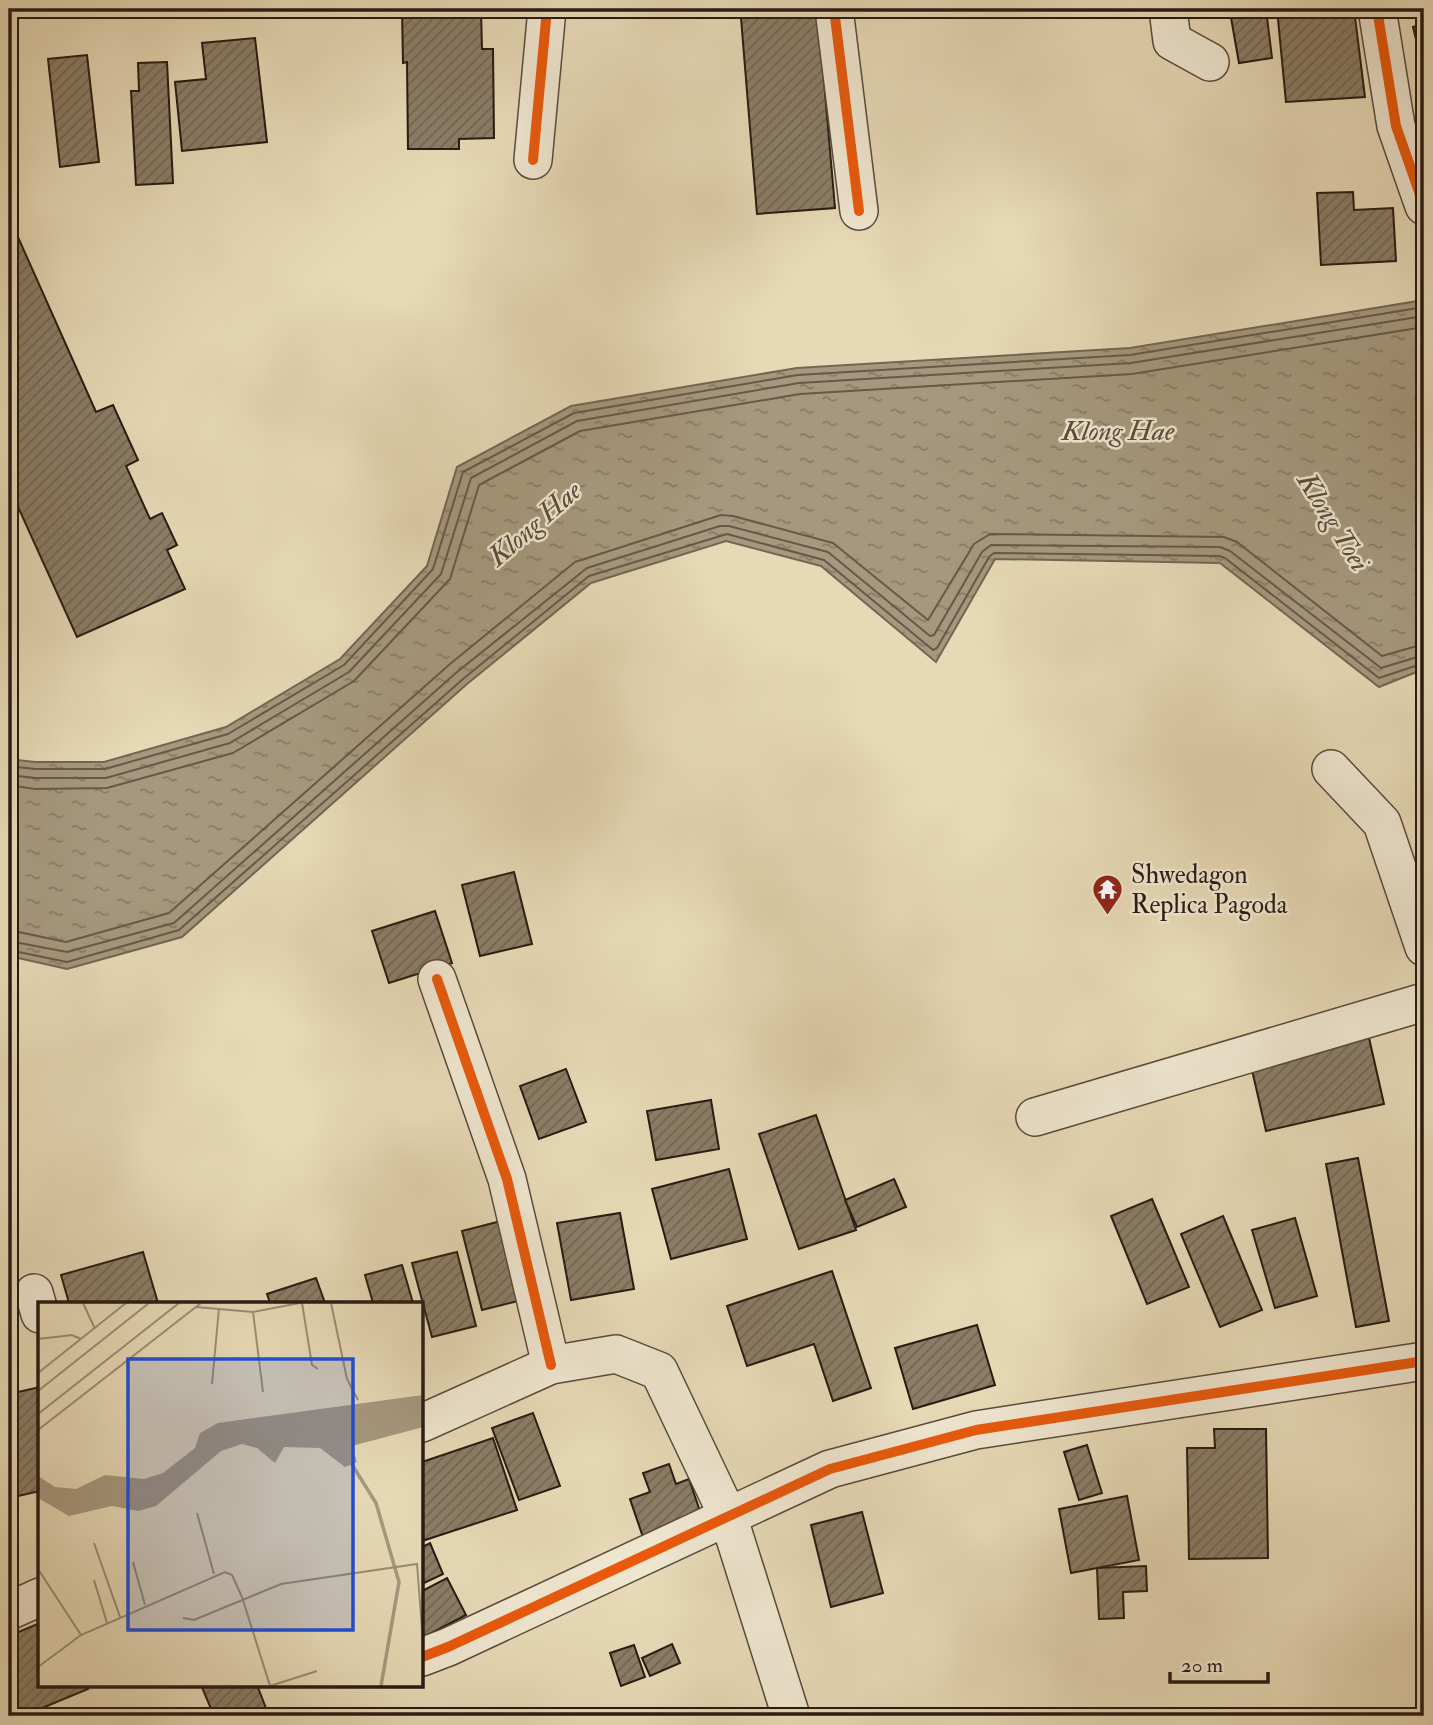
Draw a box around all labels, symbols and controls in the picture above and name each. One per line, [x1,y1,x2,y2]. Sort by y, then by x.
water label: Klong Hae [1060,414,1175,449]
water label: Klong Toei [1288,464,1377,578]
water label: Klong Hae [480,473,589,575]
place label: Shwedagon Replica Pagoda [1131,859,1288,922]
temple icon: Shwedagon Replica Pagoda [1091,873,1125,917]
inset map [38,1302,424,1686]
scale bar [1170,1641,1268,1685]
text: 20 m [1181,1652,1223,1679]

